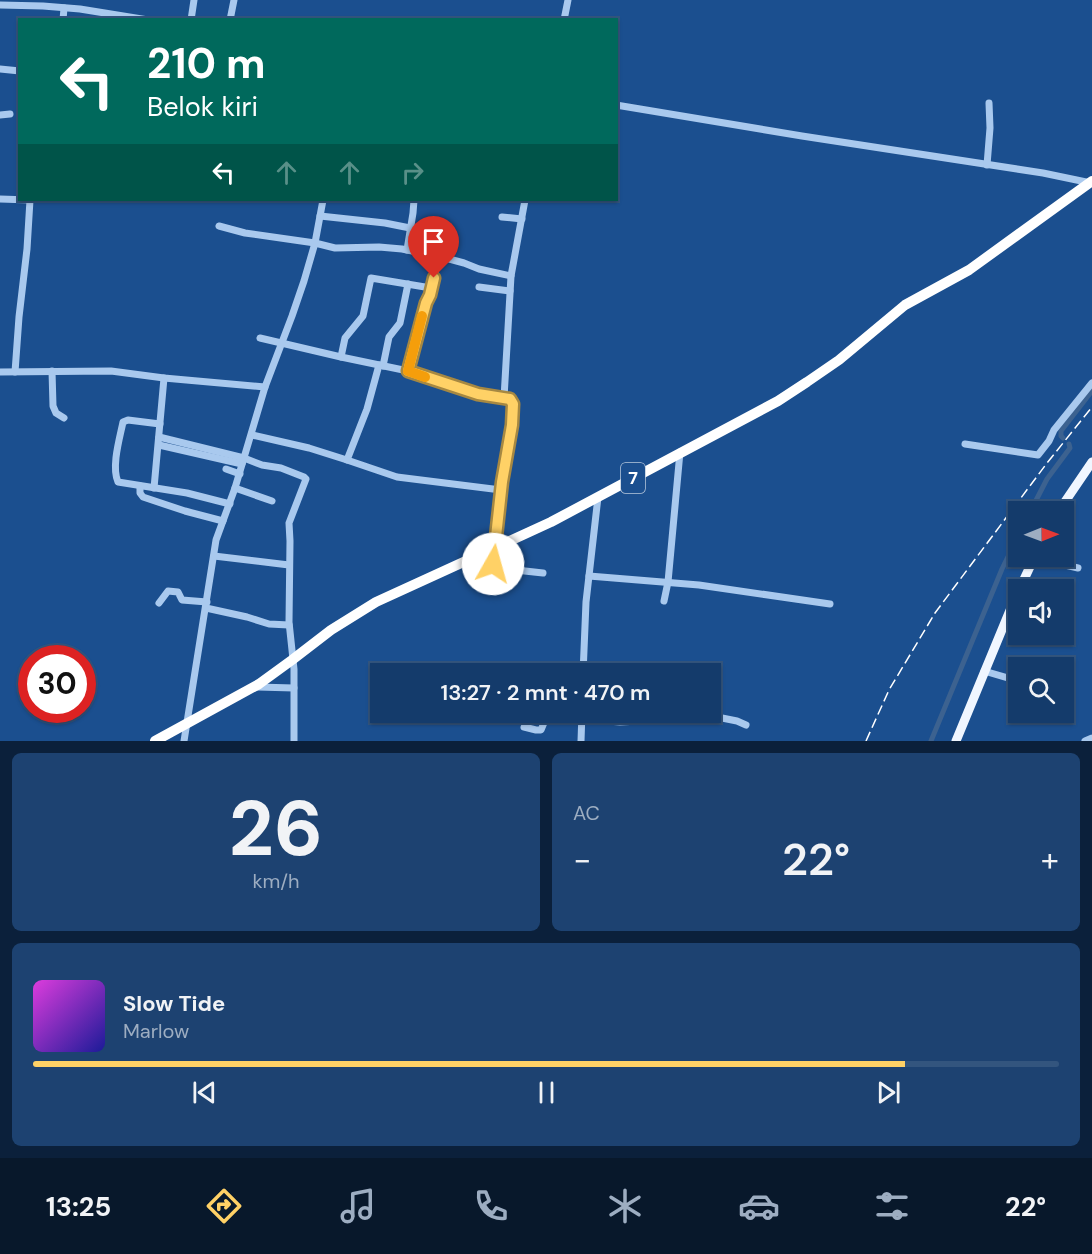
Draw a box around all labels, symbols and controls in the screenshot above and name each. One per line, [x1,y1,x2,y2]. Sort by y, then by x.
text: 210 m [147,36,265,91]
icon: left [48,42,126,120]
text: Belok kiri [147,89,258,124]
icon: left [207,156,240,189]
icon: ahead [270,156,303,189]
icon: ahead [333,156,366,189]
icon: right [396,156,429,189]
pin [408,216,459,278]
icon: arrive [417,225,450,258]
road number: 7 [621,463,645,493]
north arrow [1008,501,1074,567]
map controls [1008,501,1074,723]
position arrow [461,532,525,596]
button: sound [1008,579,1074,645]
speed limit sign: 30 [18,645,96,723]
button: search [1008,657,1074,723]
text: 13:27 · 2 mnt · 470 m [441,678,650,707]
text: 26 [229,778,323,879]
text: AC [573,800,600,826]
text: 22° [782,830,850,889]
text: − [573,838,591,881]
text: + [1041,838,1059,881]
text: km/h [252,868,300,894]
text: Slow Tide [123,989,225,1018]
text: Marlow [123,1018,189,1044]
icon: previous [188,1076,221,1109]
icon: pause [530,1076,563,1109]
icon: next [872,1076,905,1109]
icon: directions [203,1185,245,1227]
icon: music [337,1185,379,1227]
icon: phone [470,1185,512,1227]
icon: climate [604,1185,646,1227]
icon: car [738,1185,780,1227]
icon: filters [871,1185,913,1227]
text: 13:25 [46,1189,111,1224]
text: 22° [1005,1189,1046,1224]

